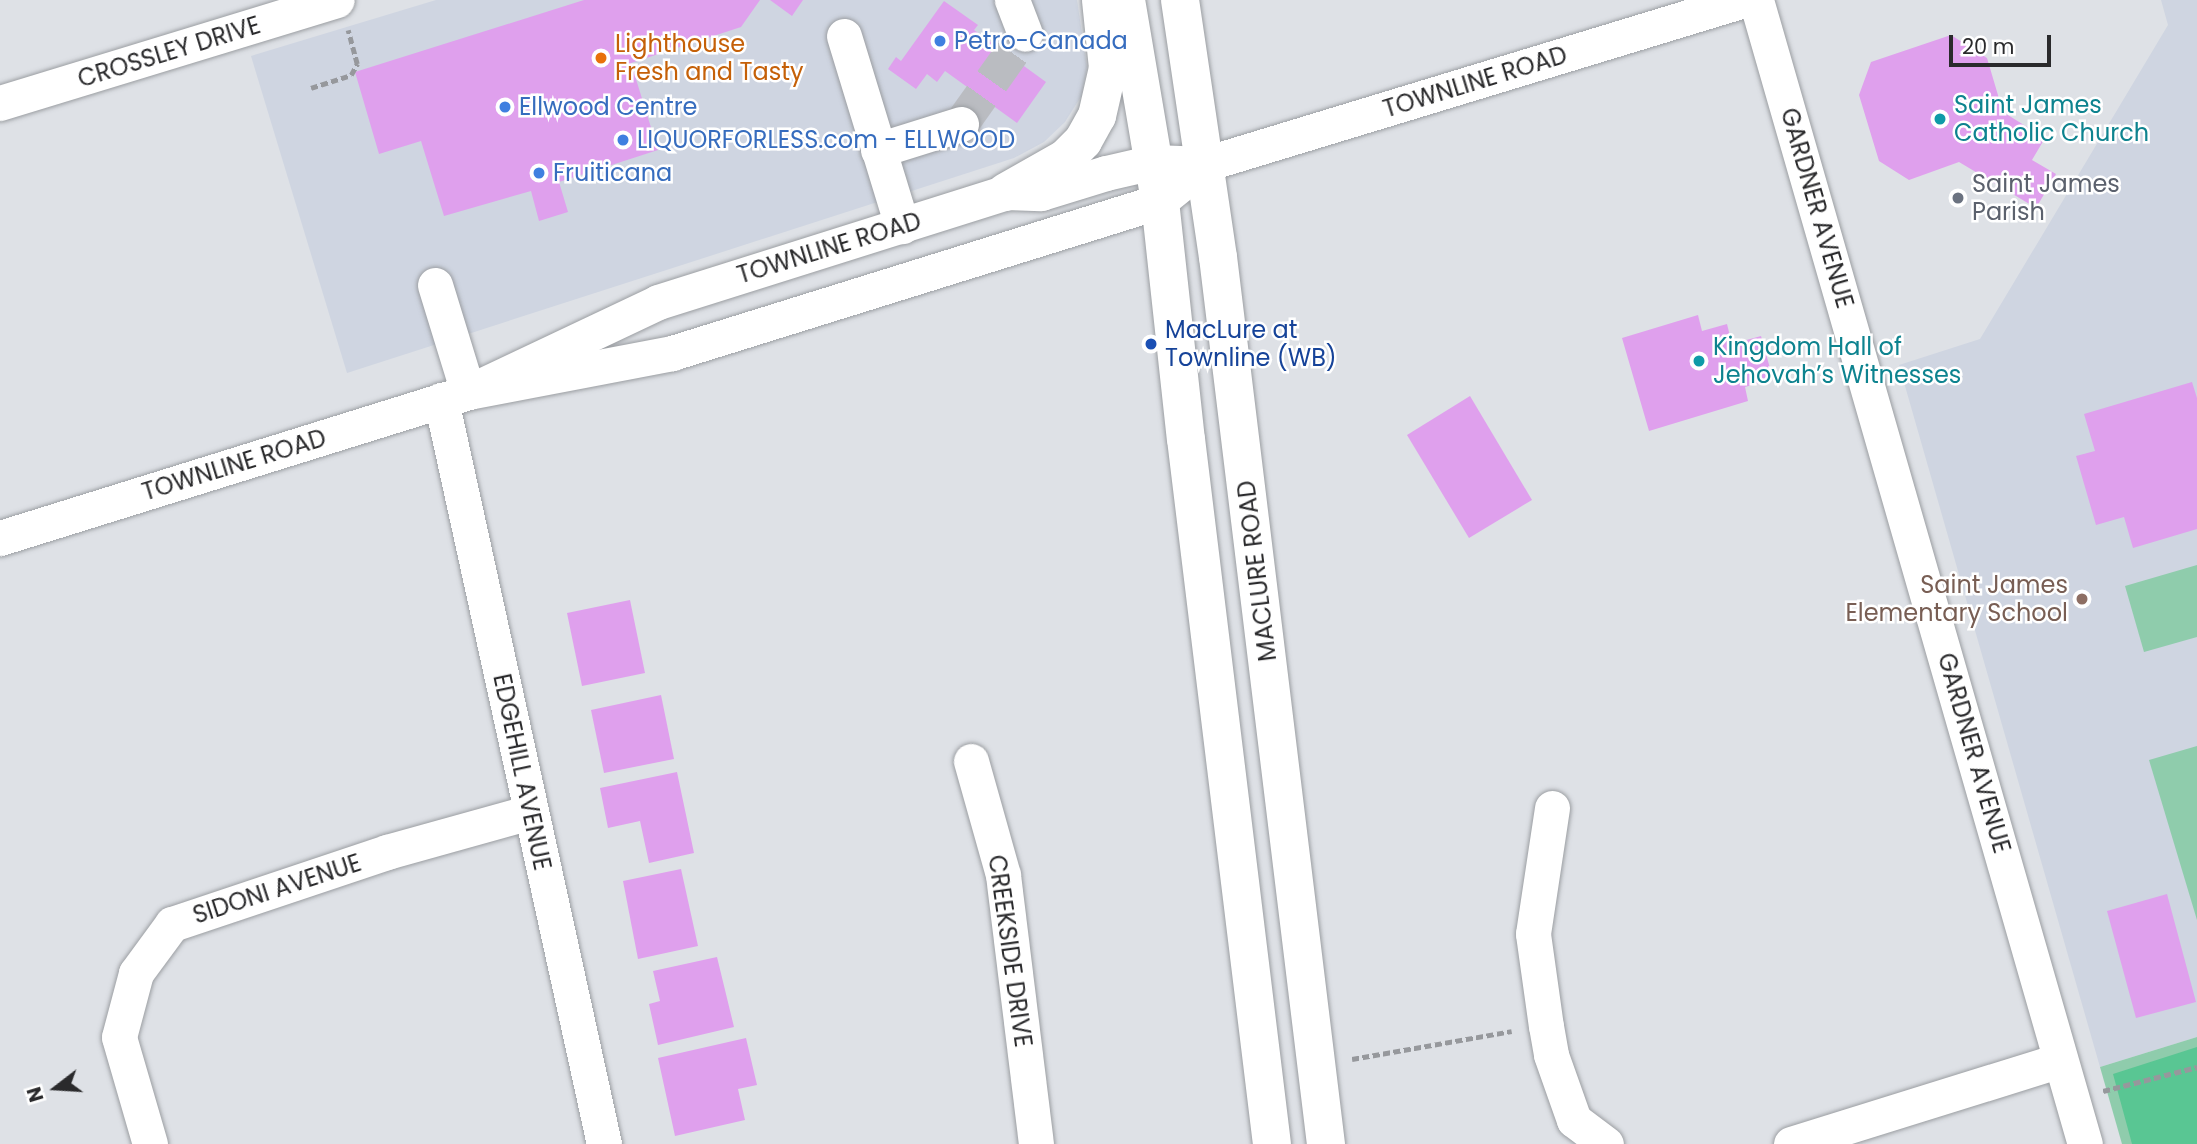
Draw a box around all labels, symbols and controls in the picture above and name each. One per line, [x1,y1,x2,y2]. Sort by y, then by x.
street label: CROSSLEY DRIVE [74,11,264,93]
scale bar [1952,21,2054,65]
place label: Petro-Canada [954,27,1128,55]
place label: Lighthouse Fresh and Tasty [615,30,803,86]
text: 20 m [1962,32,2015,61]
marker: Petro-Canada [932,33,948,49]
street label: TOWNLINE ROAD [1380,40,1570,124]
marker: Lighthouse Fresh and Tasty [593,50,609,66]
place label: Saint James Catholic Church [1954,91,2149,147]
place label: Ellwood Centre [519,93,697,121]
marker: Ellwood Centre [497,99,513,115]
street label: GARDNER AVENUE [1775,105,1859,311]
marker: Saint James Catholic Church [1932,111,1948,127]
place label: LIQUORFORLESS.com - ELLWOOD [637,126,1015,154]
marker: LIQUORFORLESS.com - ELLWOOD [615,132,631,148]
place label: Fruiticana [553,159,672,187]
marker: Fruiticana [531,165,547,181]
place label: Saint James Parish [1972,170,2120,226]
marker: Saint James Parish [1950,190,1966,206]
street label: TOWNLINE ROAD [734,206,924,290]
place label: MacLure at Townline (WB) [1165,316,1337,372]
place label: Kingdom Hall of Jehovah’s Witnesses [1713,333,1961,389]
marker: MacLure at Townline (WB) [1143,336,1159,352]
marker: Kingdom Hall of Jehovah’s Witnesses [1691,353,1707,369]
street label: TOWNLINE ROAD [139,423,329,507]
street label: MACLURE ROAD [1232,479,1282,663]
place label: Saint James Elementary School [1845,571,2068,627]
marker: Saint James Elementary School [2074,591,2090,607]
street label: GARDNER AVENUE [1932,650,2016,856]
street label: EDGEHILL AVENUE [487,671,557,873]
street label: SIDONI AVENUE [189,848,365,930]
street label: CREEKSIDE DRIVE [982,853,1038,1049]
north arrow [21,1053,91,1123]
text: N [20,1084,50,1105]

